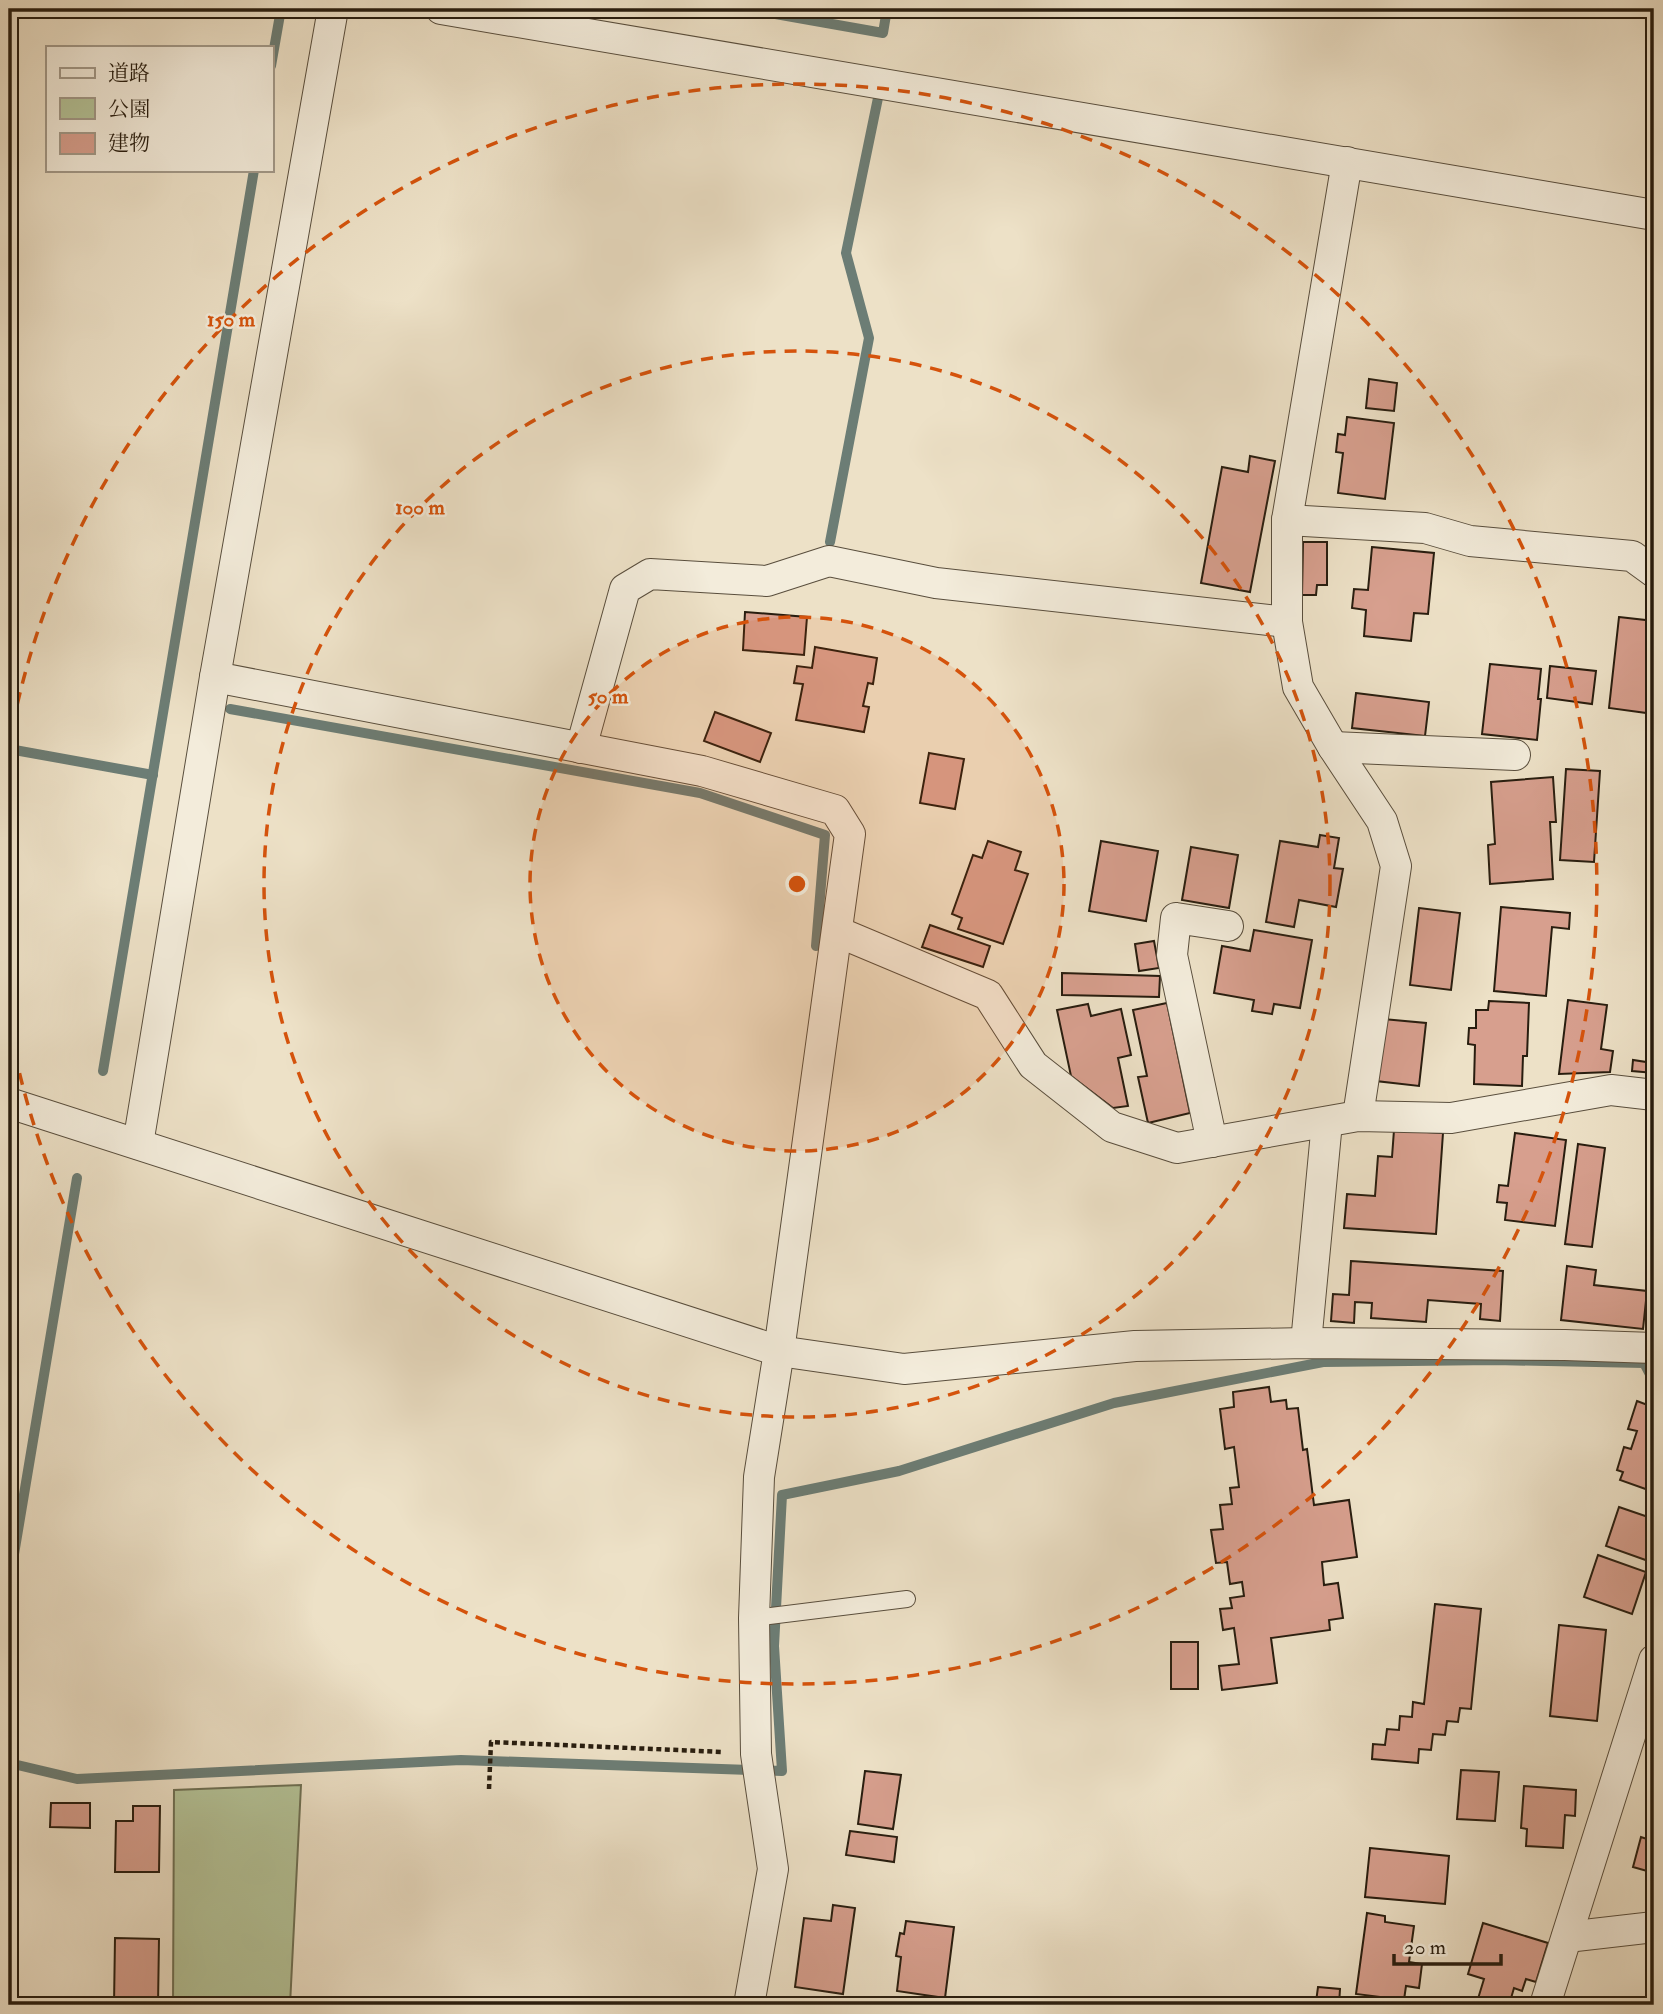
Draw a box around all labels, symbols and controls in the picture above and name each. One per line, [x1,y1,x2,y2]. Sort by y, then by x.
legend [46,46,273,172]
text: 道路 [108,60,150,87]
text: 公園 [108,96,150,123]
text: 建物 [108,130,150,157]
text: 150 m [207,306,256,333]
text: 100 m [395,494,446,521]
text: 50 m [588,683,629,710]
centre of rings [785,872,809,896]
scale bar [1394,1923,1500,1967]
text: 20 m [1404,1934,1446,1961]

